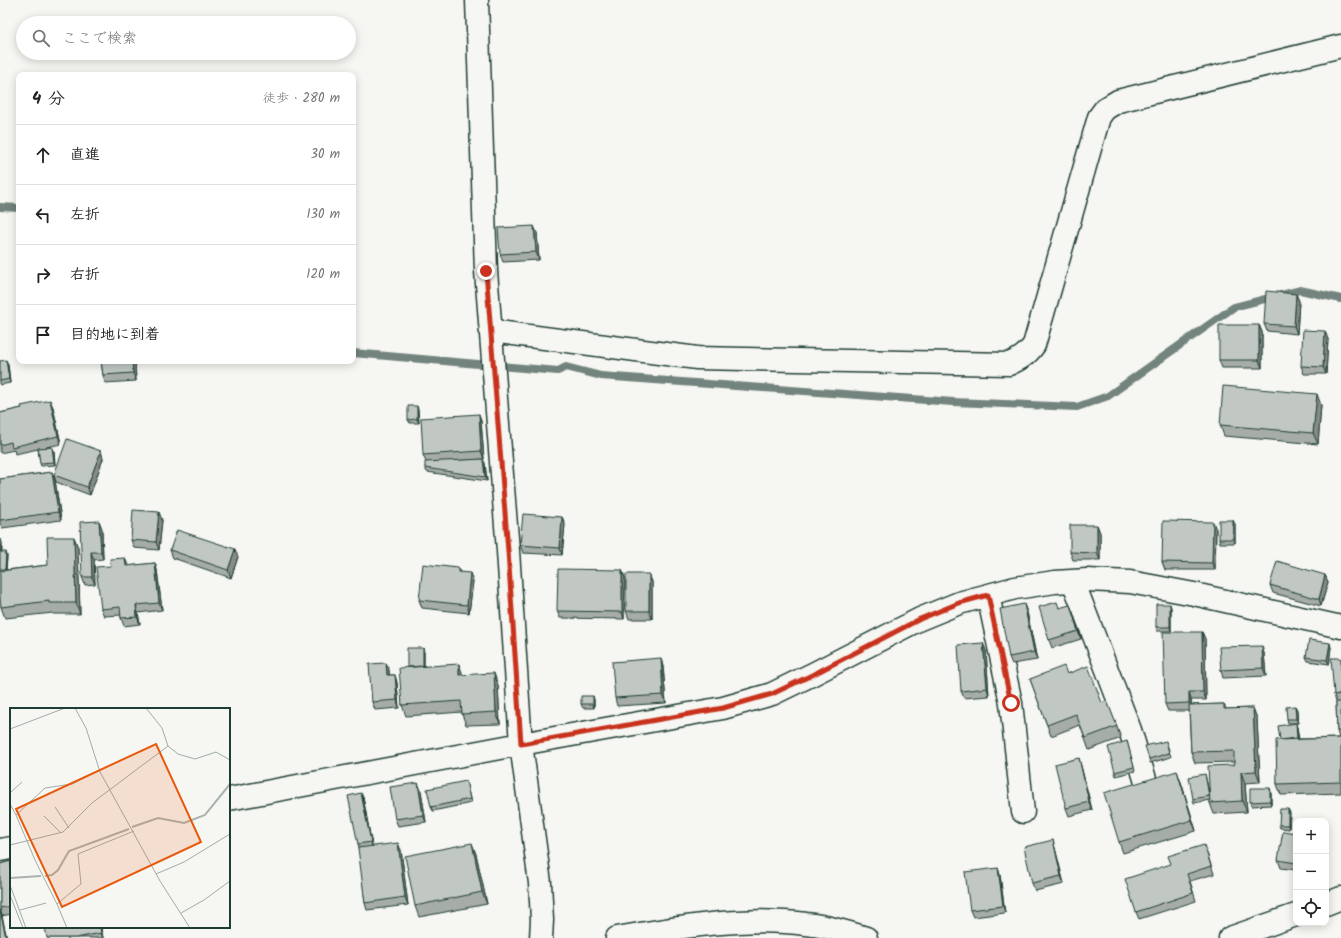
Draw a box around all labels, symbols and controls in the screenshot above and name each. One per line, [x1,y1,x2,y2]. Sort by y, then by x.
search box [16,16,356,60]
icon: search [30,27,52,49]
text: ここで検索 [62,27,137,51]
text: 4 分 [32,86,65,113]
text: 徒歩 · 280 m [263,88,340,109]
text: 直進 [70,143,100,167]
icon: ahead [32,144,54,166]
text: 30 m [311,144,340,165]
text: 左折 [70,203,100,227]
icon: left [32,204,54,226]
text: 130 m [306,204,340,225]
route end [477,262,495,280]
text: 右折 [70,263,100,287]
icon: right [32,264,54,286]
text: 120 m [306,264,340,285]
text: 目的地に到着 [70,323,160,347]
icon: arrive [32,324,54,346]
route start [1002,694,1020,712]
inset map [10,708,230,928]
map controls [1293,818,1329,926]
button: + [1293,818,1329,854]
button: − [1293,854,1329,890]
button: locate [1293,890,1329,926]

